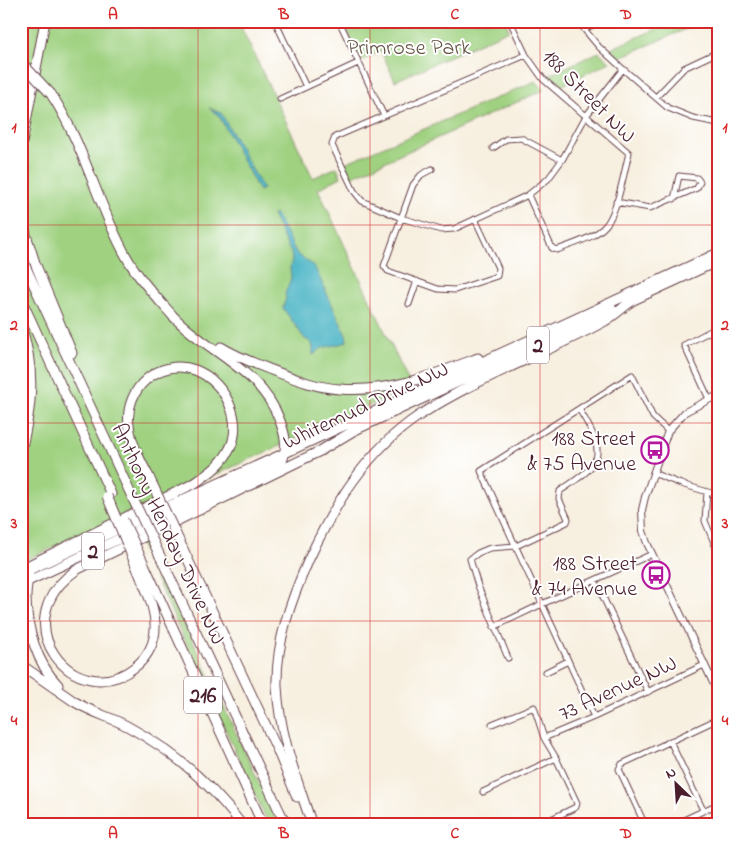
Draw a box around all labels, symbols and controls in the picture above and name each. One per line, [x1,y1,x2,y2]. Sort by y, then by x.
text: A [108,3,118,27]
text: B [278,3,290,27]
text: C [451,3,460,27]
text: D [619,3,632,27]
park label: Primrose Park [347,33,471,65]
street label: 188 Street NW [533,43,642,152]
text: 1 [11,116,17,140]
text: 1 [722,116,728,140]
text: 2 [9,314,18,338]
text: 2 [720,314,729,338]
road number: 2 [527,326,549,364]
street label: Whitemud Drive NW [278,354,454,459]
street label: Anthony Henday Drive NW [101,418,233,651]
place label: 188 Street & 75 Avenue [528,424,637,481]
bus stop icon: 188 Street & 75 Avenue [640,435,670,465]
text: 3 [10,512,18,536]
text: 3 [721,512,729,536]
road number: 2 [82,532,104,570]
place label: 188 Street & 74 Avenue [532,549,638,606]
bus stop icon: 188 Street & 74 Avenue [641,560,671,590]
street label: 73 Avenue NW [554,648,683,731]
road number: 216 [184,676,222,714]
text: 4 [10,709,18,733]
text: 4 [721,709,729,733]
north arrow [652,758,702,808]
text: N [662,762,680,785]
text: A [108,822,118,846]
text: B [278,822,290,846]
text: C [451,822,460,846]
text: D [619,822,632,846]

